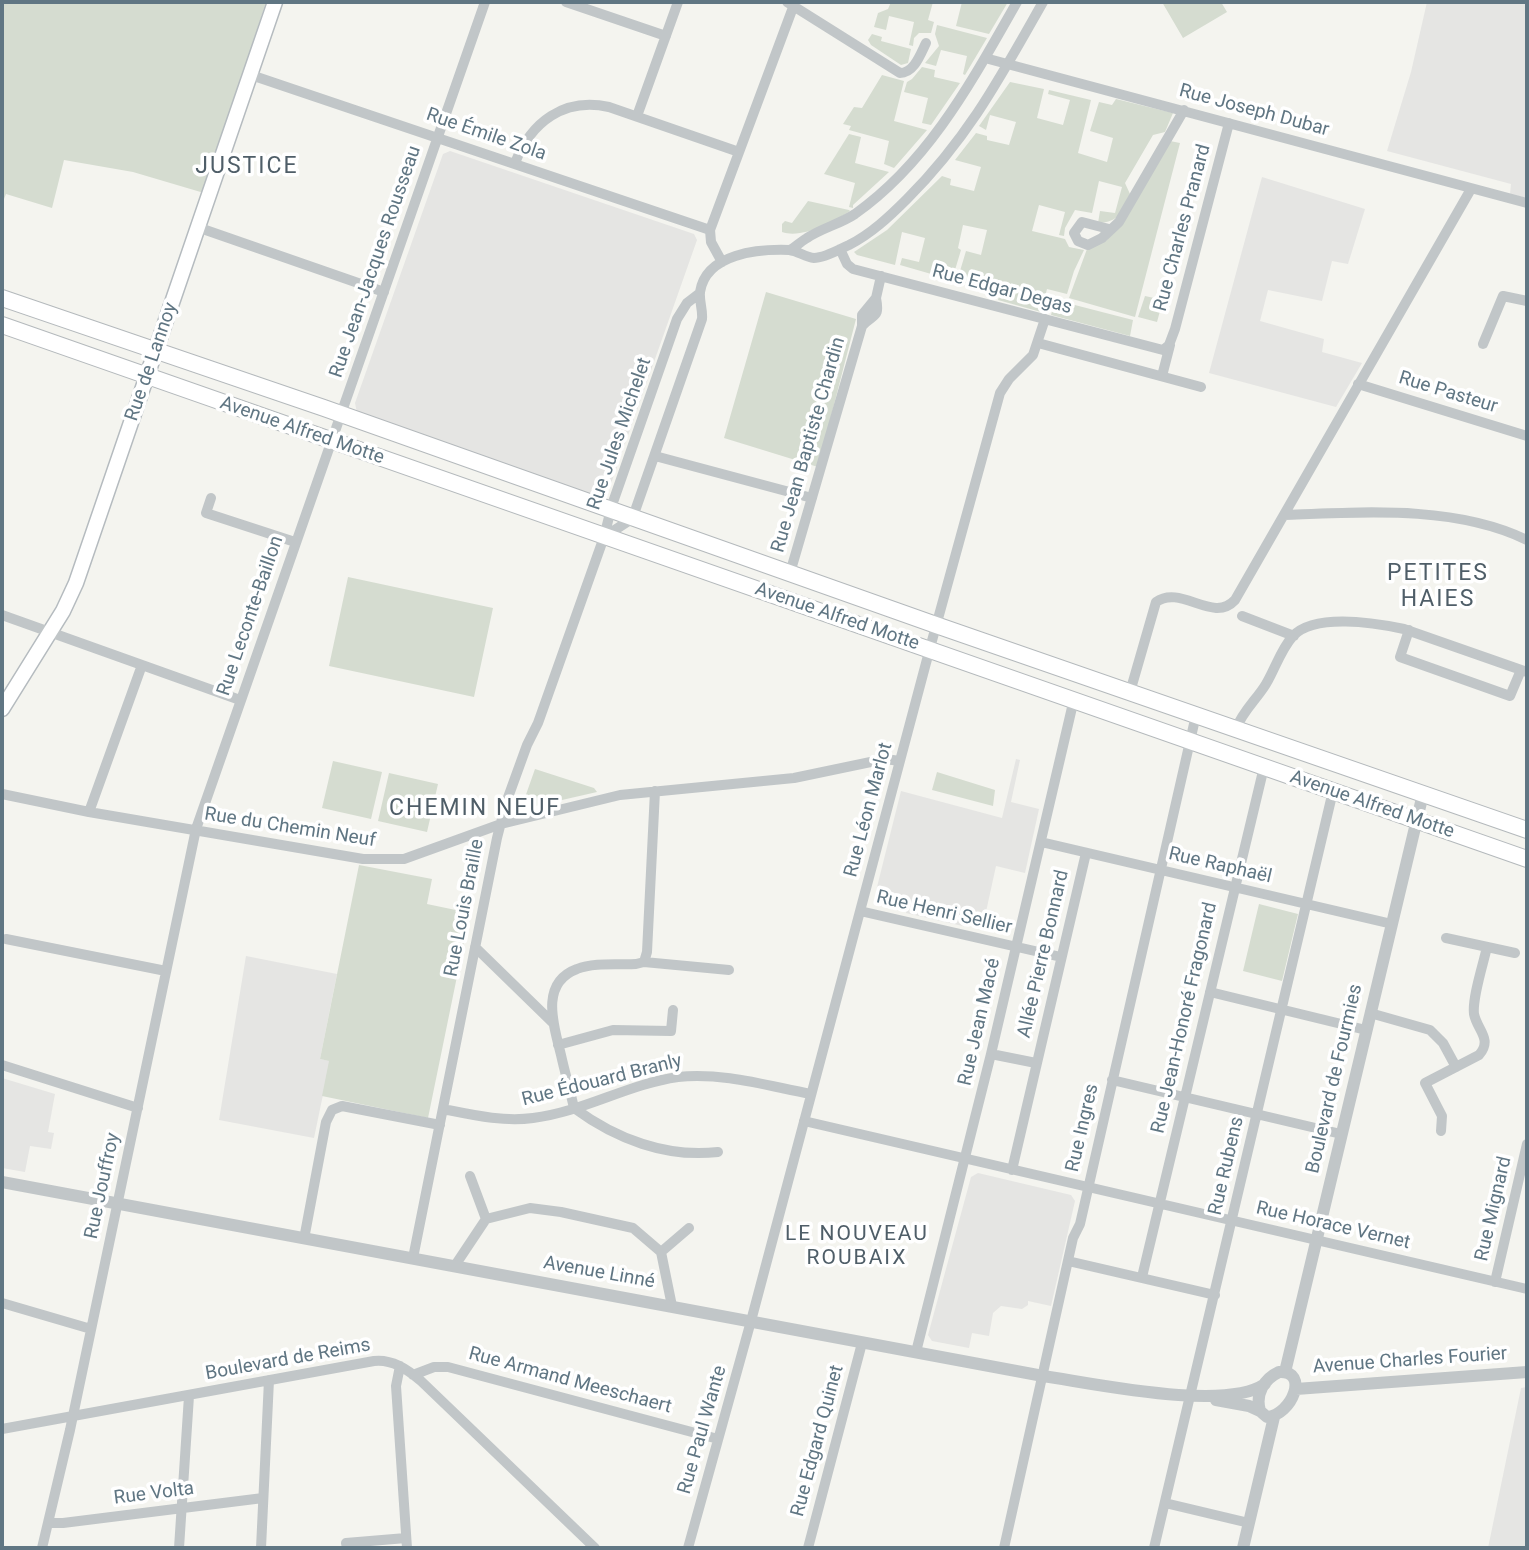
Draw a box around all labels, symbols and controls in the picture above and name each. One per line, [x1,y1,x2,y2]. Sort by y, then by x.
street label: Rue Joseph Dubar [1176,80,1332,142]
street label: Rue Émile Zola [423,104,549,166]
street label: Rue Charles Pranard [1150,142,1216,314]
street label: Rue Jean-Jacques Rousseau [326,143,426,381]
district label: JUSTICE [196,153,298,181]
street label: Rue Edgar Degas [930,260,1074,320]
street label: Rue de Lannoy [121,300,183,424]
street label: Rue Jean Baptiste Chardin [767,335,851,555]
street label: Rue Jules Michelet [583,355,657,513]
street label: Rue Pasteur [1396,367,1500,419]
street label: Avenue Alfred Motte [217,392,387,470]
street label: Rue Leconte-Baillon [213,533,289,699]
district label: PETITES HAIES [1388,560,1488,614]
street label: Avenue Alfred Motte [752,578,922,656]
street label: Rue Léon Marlot [840,740,898,880]
street label: Avenue Alfred Motte [1287,766,1457,844]
district label: CHEMIN NEUF [390,795,560,823]
street label: Rue du Chemin Neuf [203,803,377,853]
street label: Rue Louis Braille [440,837,490,979]
street label: Rue Raphaël [1166,843,1274,889]
street label: Allée Pierre Bonnard [1014,868,1074,1040]
street label: Rue Henri Sellier [874,886,1014,940]
street label: Rue Jean-Honoré Fragonard [1147,900,1223,1136]
street label: Rue Jean Macé [954,956,1006,1088]
street label: Boulevard de Fourmies [1302,982,1368,1176]
street label: Rue Édouard Branly [520,1050,684,1112]
street label: Rue Ingres [1062,1082,1104,1174]
street label: Rue Rubens [1205,1115,1249,1217]
street label: Rue Jouffroy [81,1131,125,1241]
street label: Rue Mignard [1471,1154,1517,1264]
street label: Rue Horace Vernet [1254,1197,1412,1255]
district label: LE NOUVEAU ROUBAIX [786,1222,928,1272]
street label: Avenue Linné [541,1252,657,1294]
street label: Boulevard de Reims [204,1334,372,1386]
street label: Rue Armand Meeschaert [466,1343,674,1419]
street label: Avenue Charles Fourier [1312,1343,1508,1379]
street label: Rue Paul Wante [674,1363,732,1497]
street label: Rue Edgard Quinet [787,1363,849,1519]
street label: Rue Volta [113,1478,195,1510]

